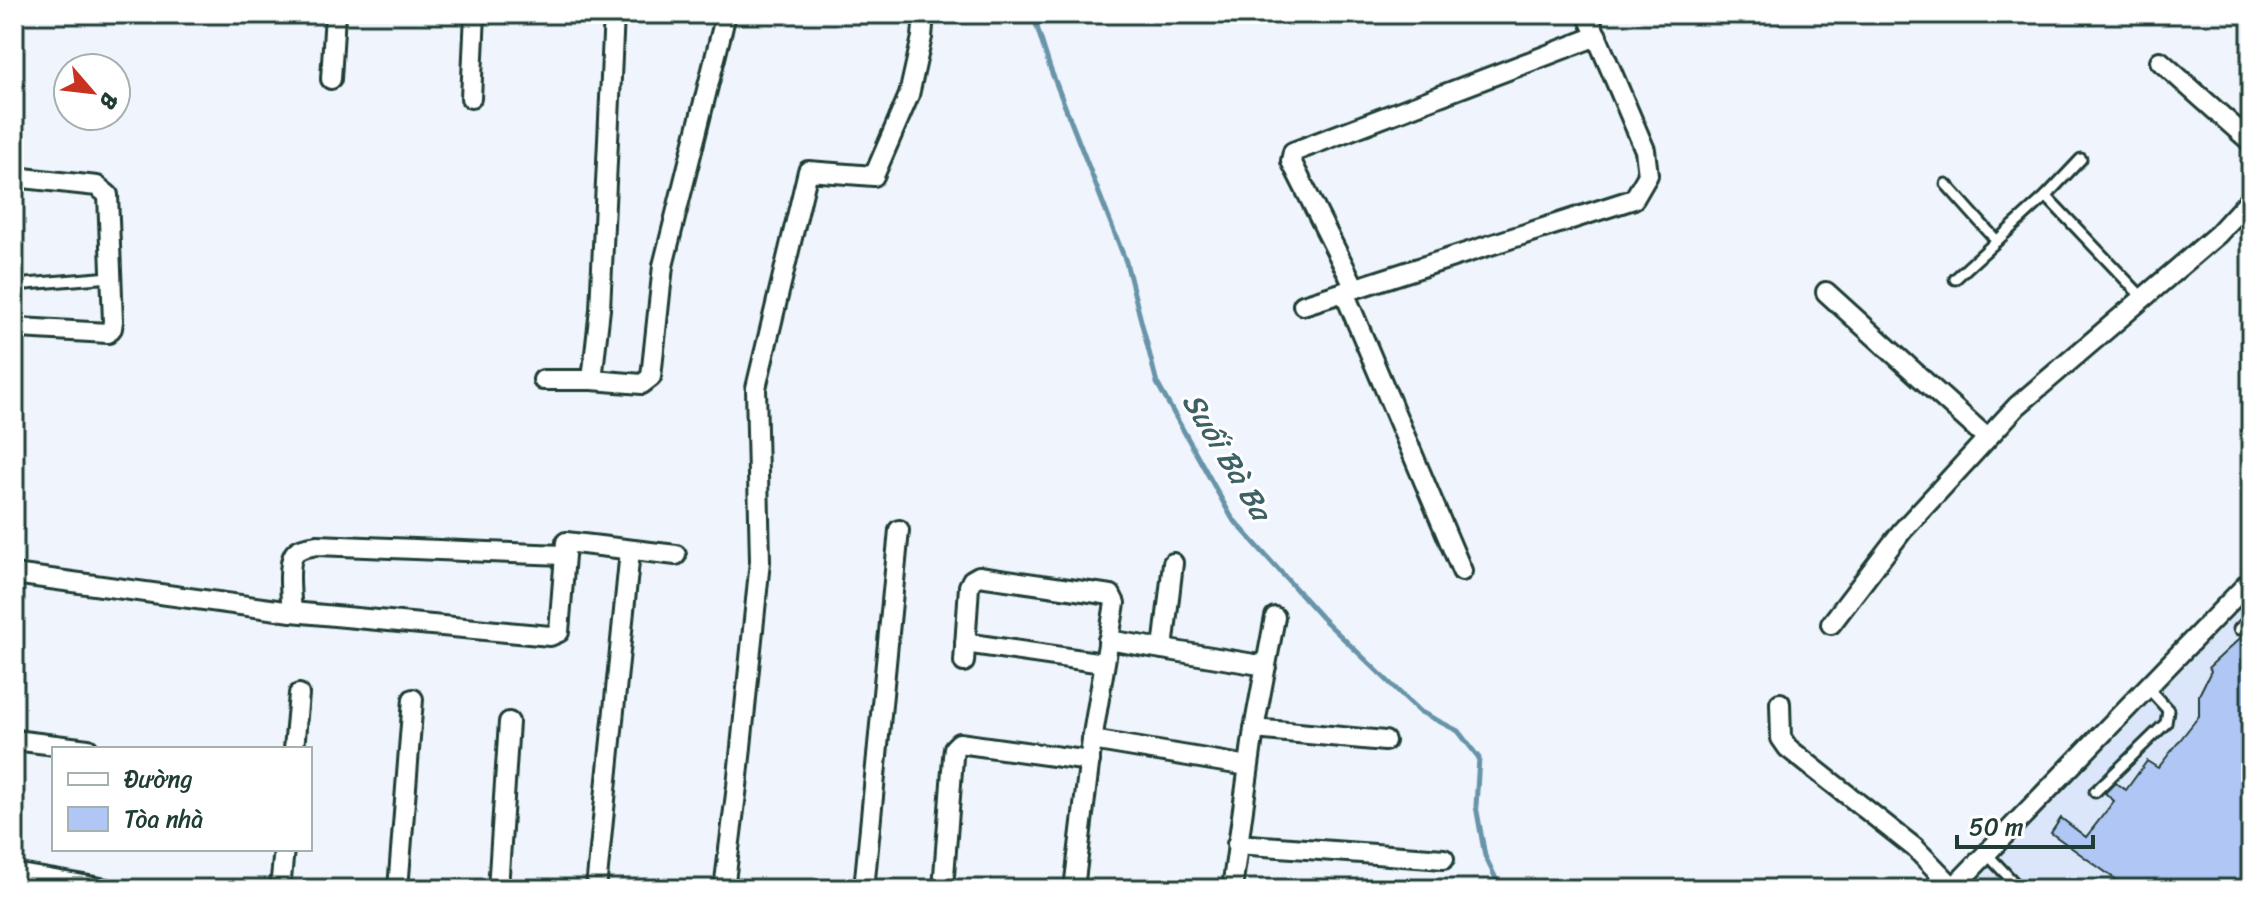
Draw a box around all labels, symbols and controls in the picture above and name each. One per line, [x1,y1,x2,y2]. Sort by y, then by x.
north arrow [52,52,132,132]
text: B [89,86,130,117]
water label: Suối Bà Ba [1167,381,1289,534]
legend [52,747,312,851]
text: Đường [124,758,193,800]
text: Tòa nhà [124,798,203,840]
scale bar [1957,799,2093,849]
text: 50 m [1969,806,2024,848]

